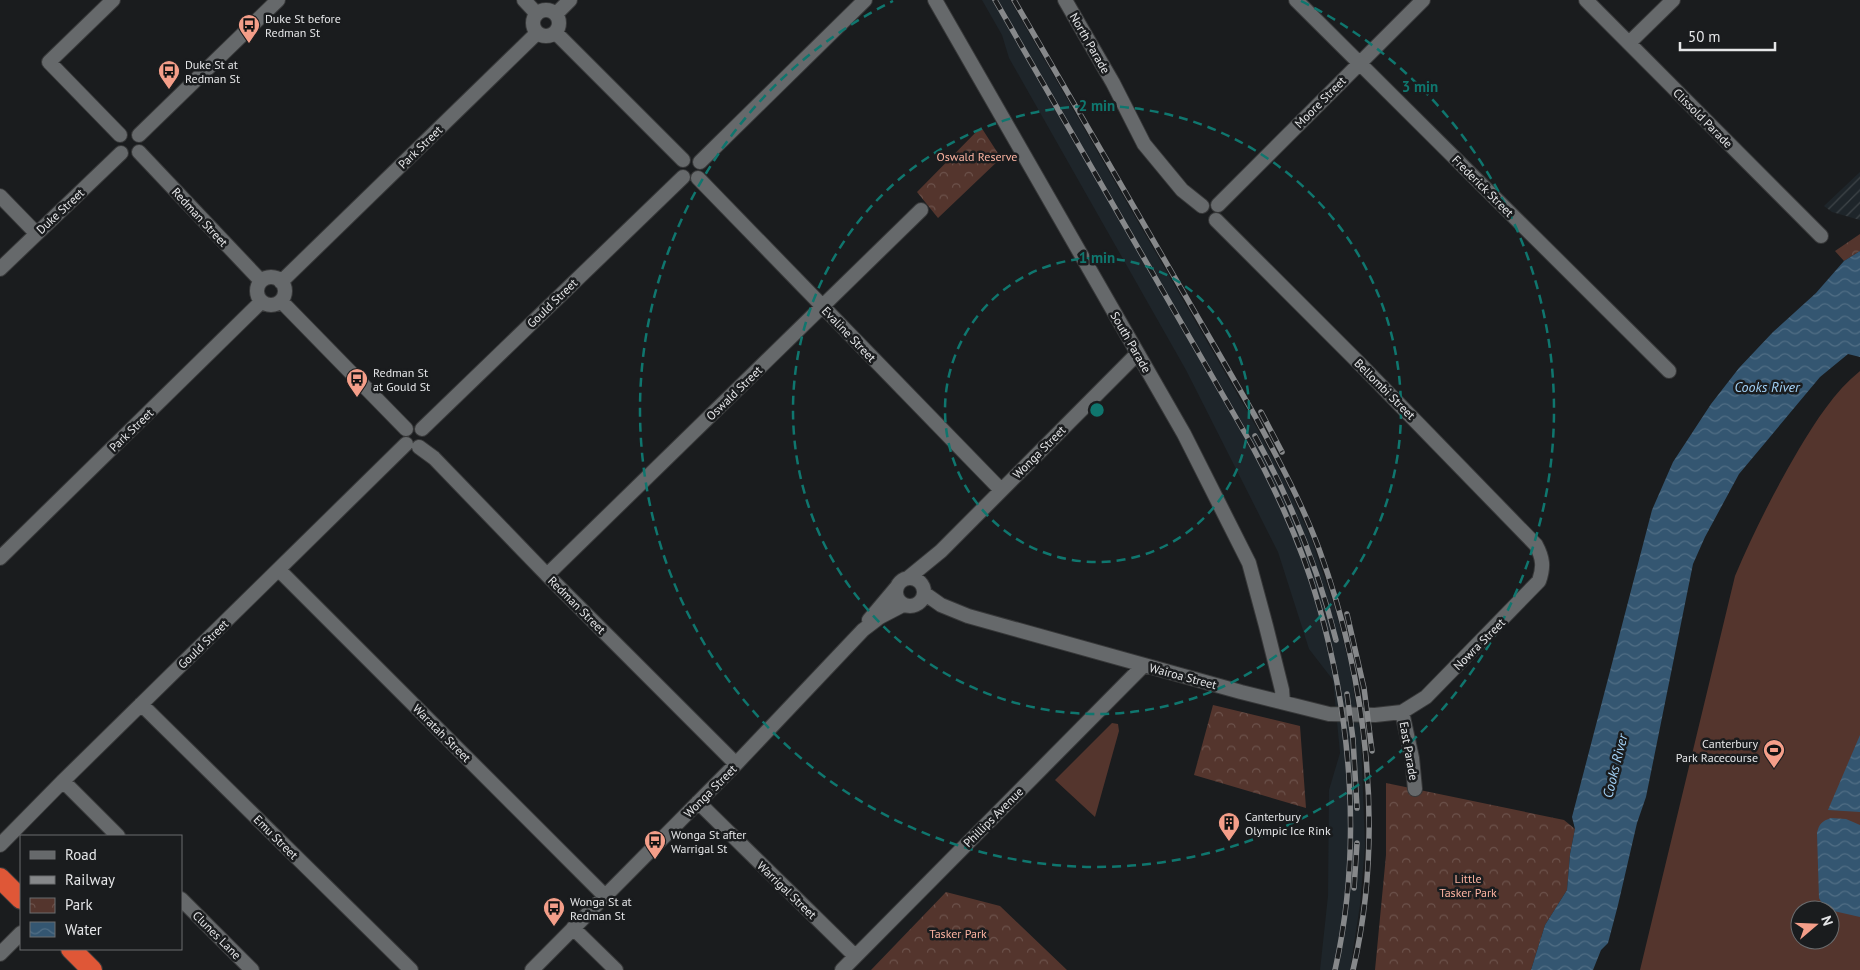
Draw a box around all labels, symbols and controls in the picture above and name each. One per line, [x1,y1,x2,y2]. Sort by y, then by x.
street label: North Parade [1067,10,1113,76]
place label: Duke St before Redman St [265,11,341,40]
bus stop icon: Duke St before Redman St [237,13,261,44]
scale bar [1680,20,1775,52]
text: 50 m [1688,27,1721,46]
place label: Duke St at Redman St [185,57,240,86]
bus stop icon: Duke St at Redman St [157,59,181,90]
street label: Moore Street [1291,73,1349,131]
text: 3 min [1402,77,1438,96]
street label: Clissold Parade [1670,85,1736,151]
text: 2 min [1079,96,1115,115]
street label: Park Street [395,122,445,172]
park label: Oswald Reserve [937,149,1017,164]
street label: Frederick Street [1449,152,1517,220]
street label: Redman Street [169,184,231,250]
street label: Duke Street [33,185,87,237]
text: 1 min [1079,248,1115,267]
street label: Gould Street [524,275,580,331]
street label: Evaline Street [819,303,879,365]
street label: South Parade [1108,309,1154,375]
street label: Bellombi Street [1351,355,1419,423]
street label: Oswald Street [703,363,765,423]
place label: Redman St at Gould St [373,365,430,394]
bus stop icon: Redman St at Gould St [345,367,369,398]
water label: Cooks River [1734,378,1801,396]
centre of rings [1088,401,1106,419]
street label: Park Street [106,405,156,455]
street label: Wonga Street [1009,422,1069,482]
street label: Redman Street [545,573,609,637]
street label: Nowra Street [1450,615,1508,673]
street label: Gould Street [175,616,231,672]
street label: Wairoa Street [1148,660,1218,692]
street label: Waratah Street [410,701,474,765]
street label: East Parade [1396,720,1422,782]
water label: Cooks River [1598,731,1632,800]
place label: Canterbury Park Racecourse [1676,736,1758,765]
sports icon: Canterbury Park Racecourse [1762,738,1786,769]
street label: Wonga Street [680,761,740,821]
street label: Phillips Avenue [960,784,1026,850]
place label: Canterbury Olympic Ice Rink [1245,809,1331,838]
building icon: Canterbury Olympic Ice Rink [1217,811,1241,842]
street label: Emu Street [251,812,301,862]
place label: Wonga St after Warrigal St [671,827,746,856]
bus stop icon: Wonga St after Warrigal St [643,829,667,860]
legend [20,835,182,950]
text: Road [65,845,97,864]
street label: Warrigal Street [754,858,820,922]
text: Railway [65,870,115,889]
park label: Little Tasker Park [1439,871,1497,900]
place label: Wonga St at Redman St [570,894,632,923]
text: Park [65,895,93,914]
bus stop icon: Wonga St at Redman St [542,896,566,927]
north arrow [1790,900,1840,950]
street label: Clunes Lane [190,908,244,962]
text: N [1817,913,1837,928]
text: Water [65,920,102,939]
park label: Tasker Park [929,926,987,941]

